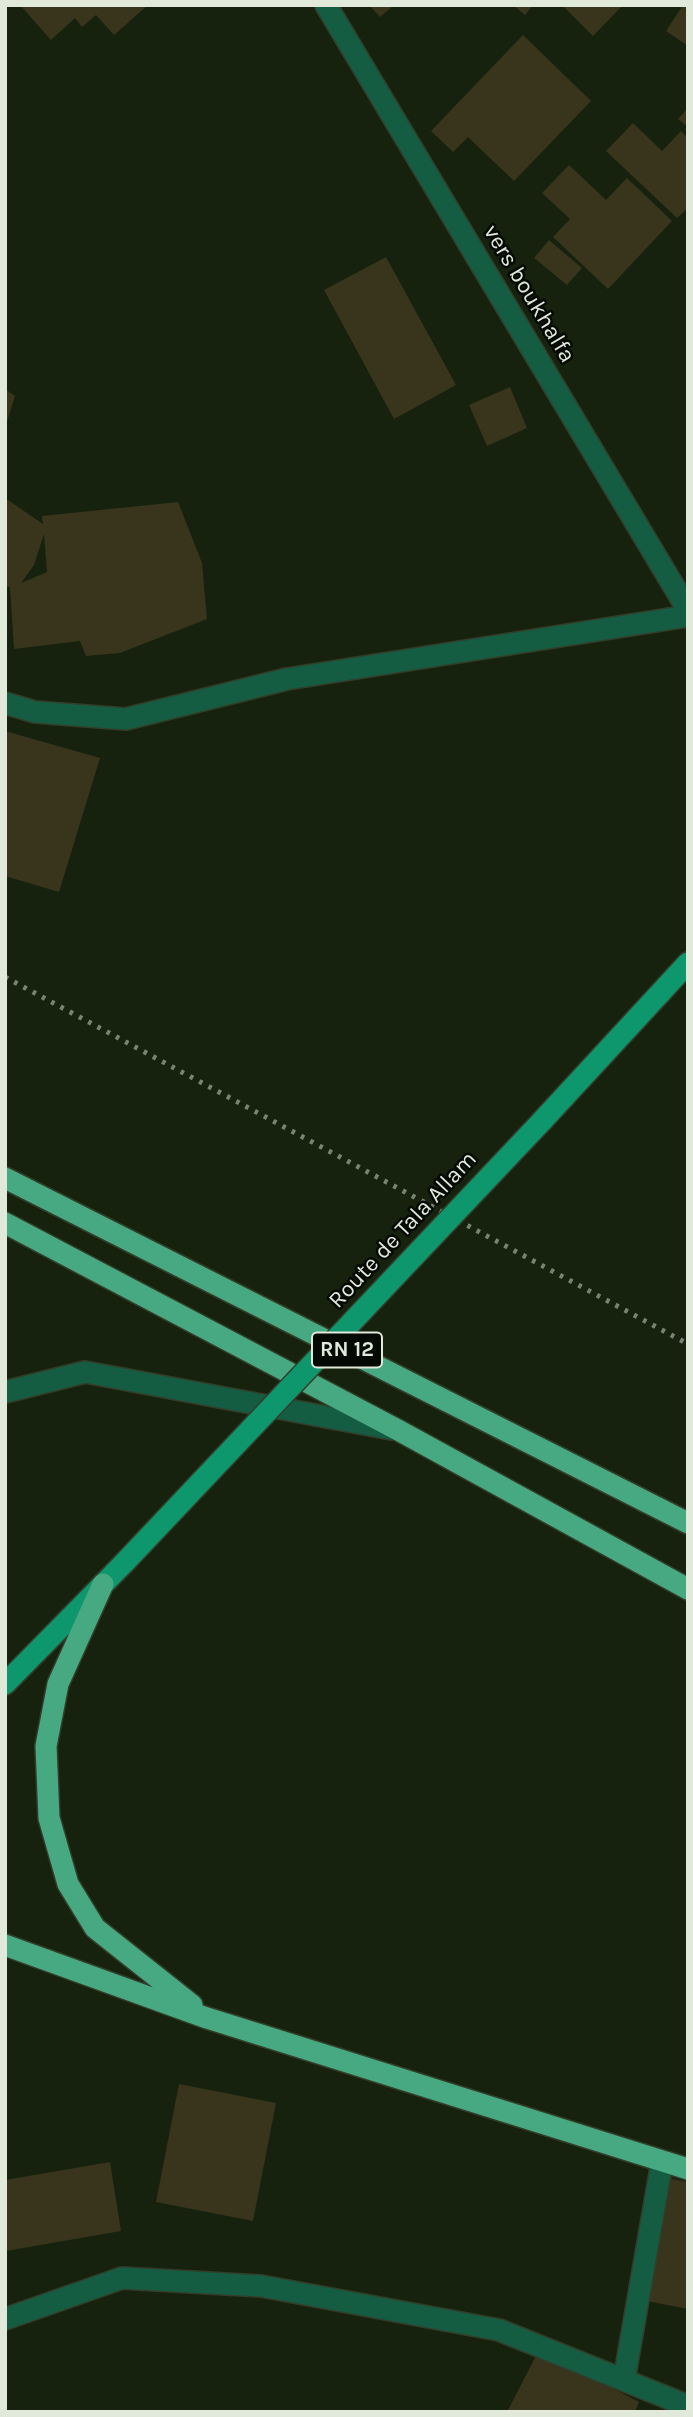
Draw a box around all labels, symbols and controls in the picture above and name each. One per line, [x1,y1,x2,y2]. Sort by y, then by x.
street label: vers boukhalfa [477,220,581,368]
street label: Route de Tala Allam [323,1146,483,1314]
road number: RN 12 [312,1332,382,1368]

